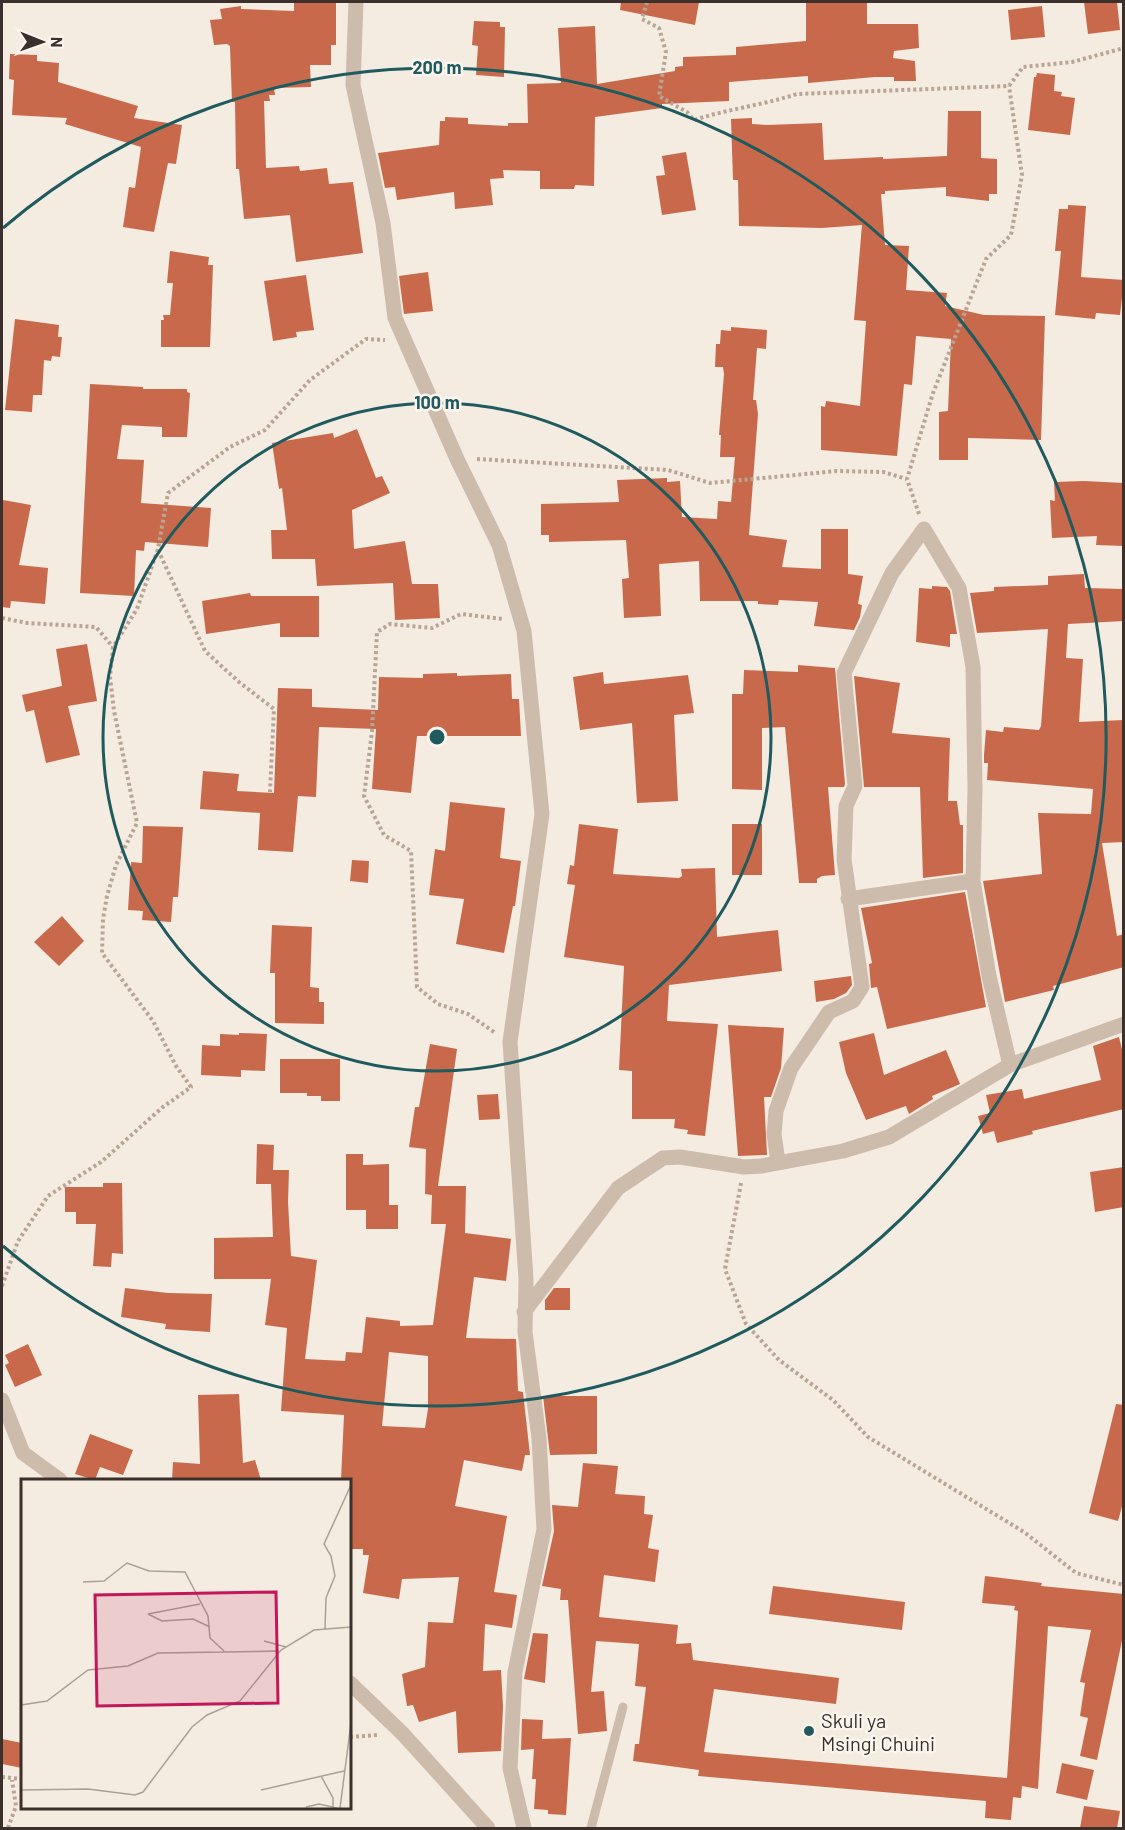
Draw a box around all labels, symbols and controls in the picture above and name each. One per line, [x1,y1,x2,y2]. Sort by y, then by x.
north arrow [12,12,72,72]
text: N [48,37,67,48]
text: 200 m [412,56,462,78]
text: 100 m [414,391,460,413]
centre of rings [427,727,447,747]
inset map [21,1479,351,1809]
place label: Skuli ya Msingi Chuini [821,1708,935,1755]
marker: Skuli ya Msingi Chuini [802,1724,816,1738]

